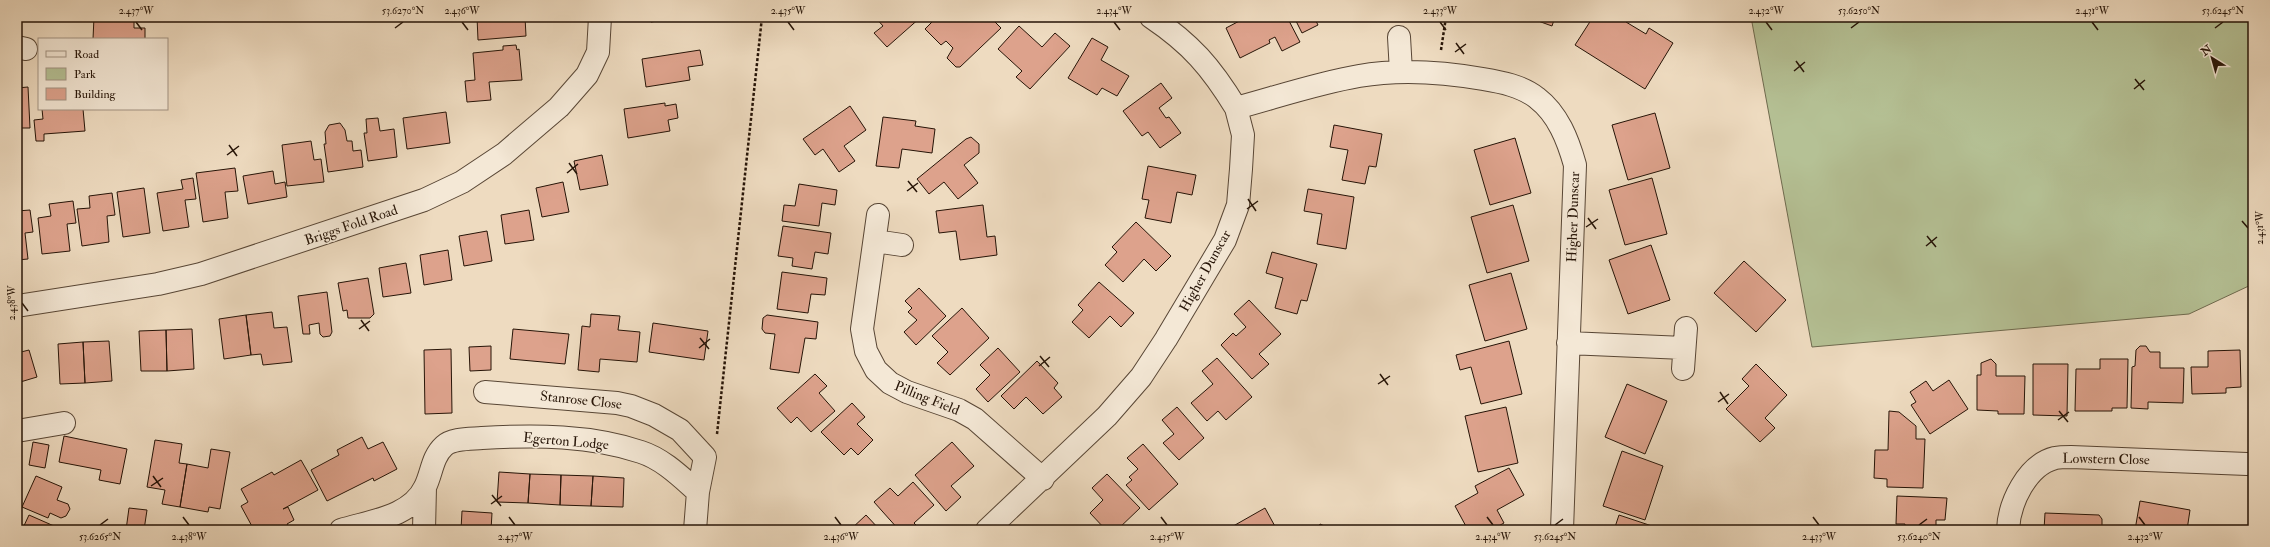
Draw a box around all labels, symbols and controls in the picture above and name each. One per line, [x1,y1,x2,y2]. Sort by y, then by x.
text: 2.437°W [119,5,154,17]
text: 53.6270°N [382,5,424,17]
text: 2.436°W [444,5,480,17]
text: 2.435°W [771,5,806,17]
text: 2.434°W [1096,5,1133,17]
text: 2.433°W [1423,5,1458,17]
text: 2.432°W [1748,5,1784,17]
text: 53.6250°N [1838,5,1880,17]
text: 2.431°W [2075,5,2110,17]
text: 53.6245°N [2202,5,2244,17]
legend [38,38,168,110]
north arrow [2192,38,2232,78]
text: N [2198,42,2215,59]
text: Road [74,47,99,62]
text: Park [74,67,96,82]
text: Building [74,87,117,102]
street label: Higher Dunscar [1563,171,1583,263]
street label: Briggs Fold Road [302,201,400,249]
text: 2.431°W [2254,210,2266,245]
street label: Higher Dunscar [1176,227,1235,315]
text: 2.438°W [6,285,18,320]
street label: Pilling Field [892,377,962,419]
street label: Stanrose Close [539,387,623,413]
street label: Egerton Lodge [522,429,610,453]
street label: Lowstern Close [2062,450,2150,468]
text: 53.6265°N [79,531,121,543]
text: 2.438°W [172,531,207,543]
text: 2.437°W [498,531,533,543]
text: 2.436°W [823,531,859,543]
text: 2.435°W [1150,531,1185,543]
text: 2.434°W [1475,531,1512,543]
text: 53.6245°N [1534,531,1576,543]
text: 2.433°W [1802,531,1837,543]
text: 53.6240°N [1897,531,1941,543]
text: 2.432°W [2127,531,2163,543]

